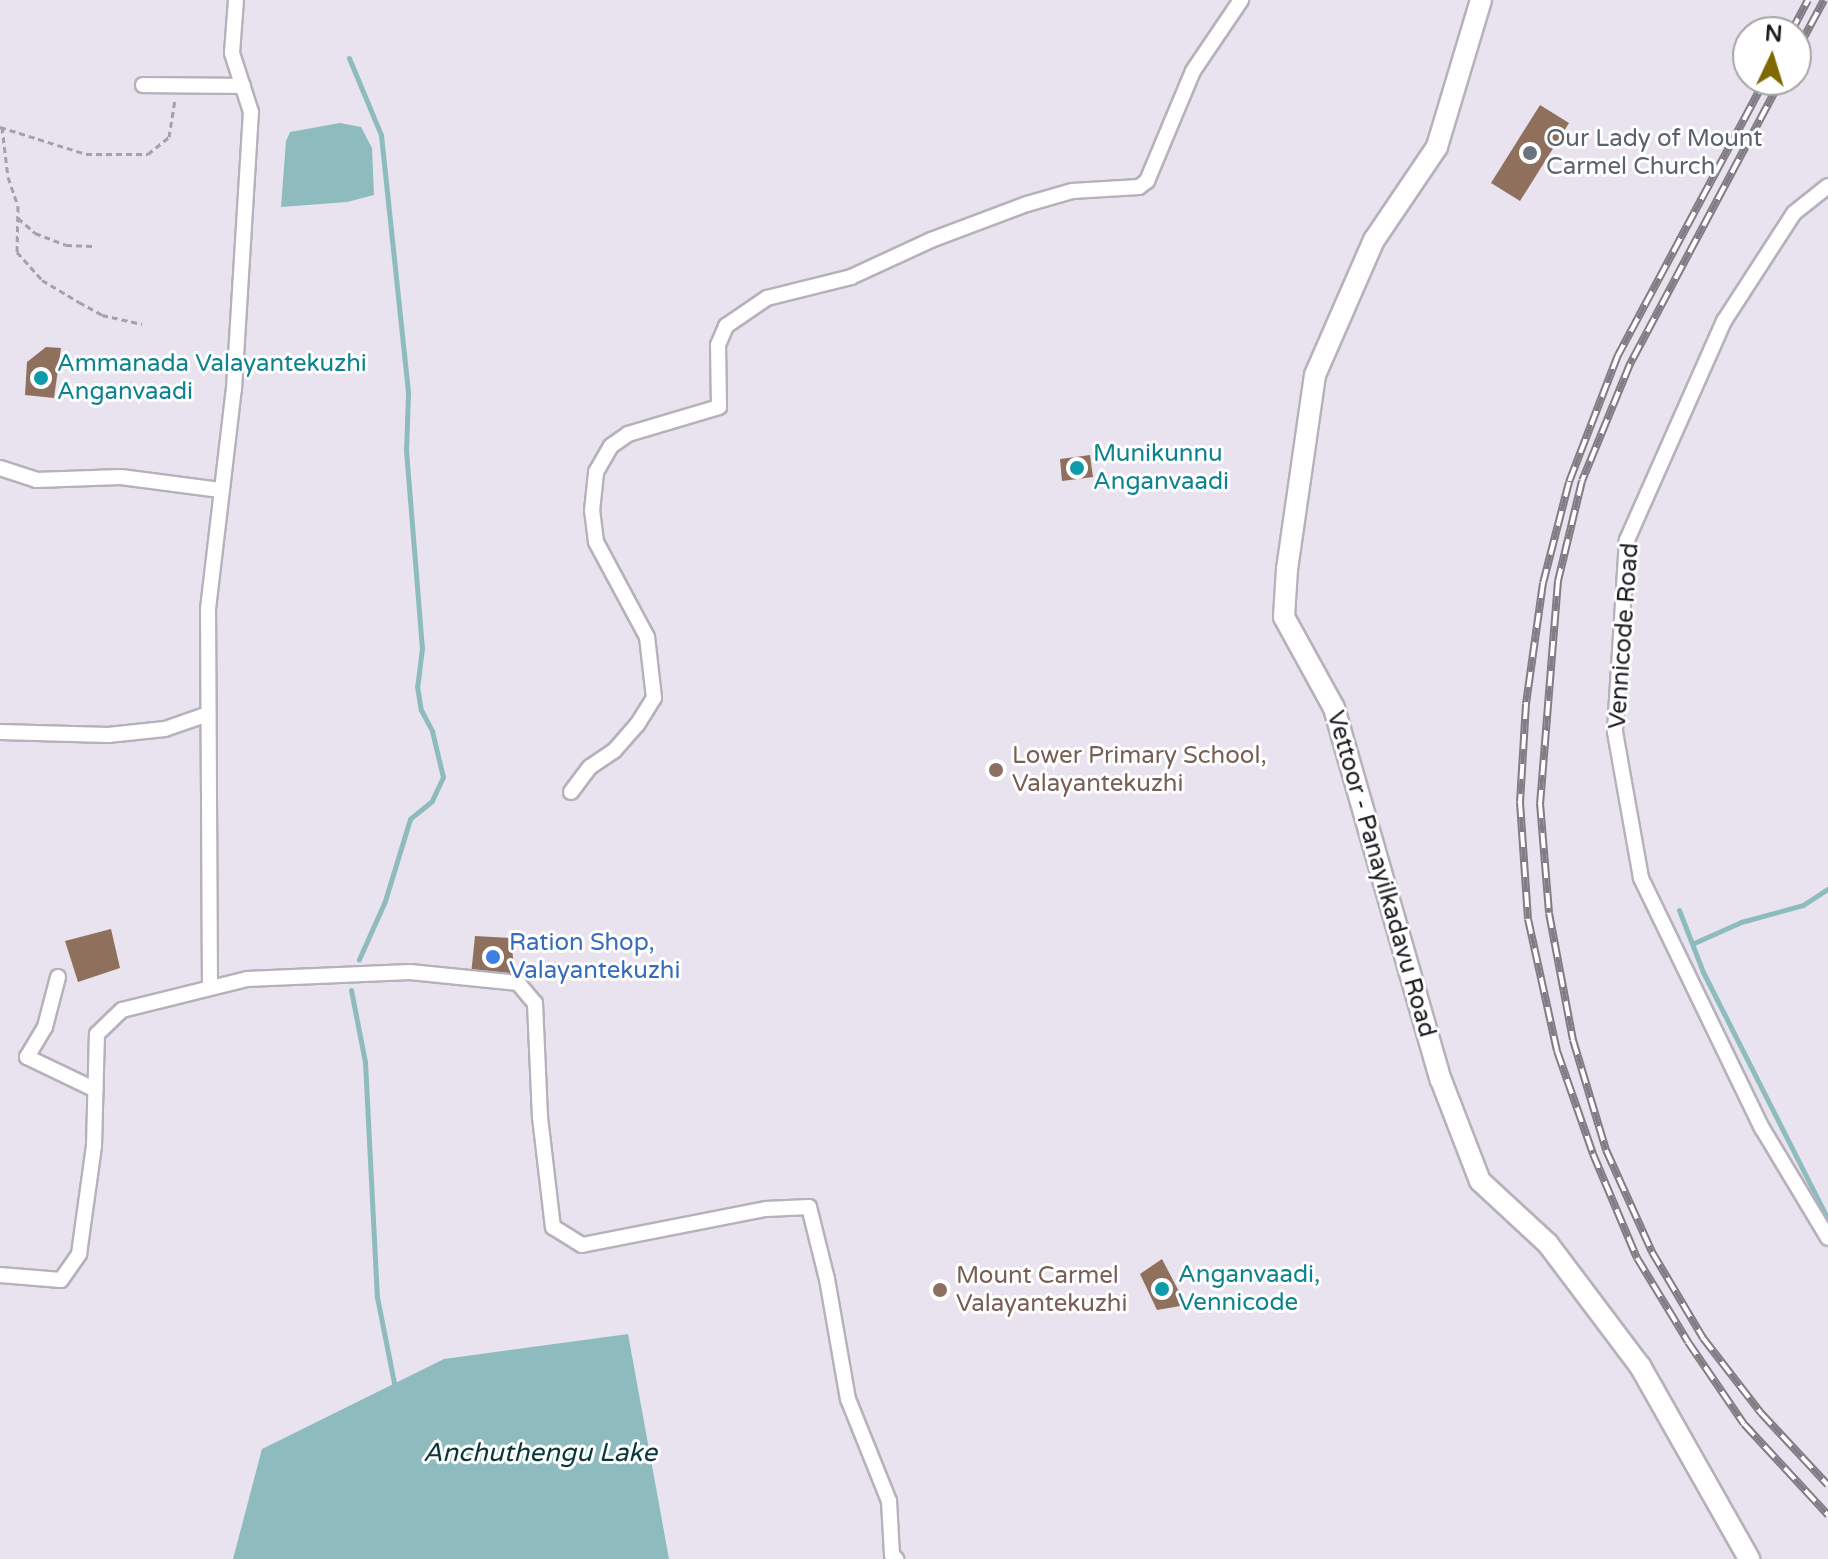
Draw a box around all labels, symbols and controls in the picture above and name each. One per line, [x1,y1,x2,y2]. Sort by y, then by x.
north arrow [1732,16,1812,96]
text: N [1764,20,1783,48]
place label: Our Lady of Mount Carmel Church [1546,125,1762,181]
marker: Our Lady of Mount Carmel Church [1521,144,1539,162]
place label: Ammanada Valayantekuzhi Anganvaadi [57,350,367,406]
marker: Ammanada Valayantekuzhi Anganvaadi [32,369,50,387]
place label: Munikunnu Anganvaadi [1093,440,1229,496]
marker: Munikunnu Anganvaadi [1068,459,1086,477]
street label: Vennicode Road [1603,542,1645,730]
street label: Vettoor - Panayilkadavu Road [1321,708,1441,1040]
place label: Lower Primary School, Valayantekuzhi [1012,742,1267,798]
marker: Lower Primary School, Valayantekuzhi [987,761,1005,779]
place label: Ration Shop, Valayantekuzhi [509,929,680,985]
marker: Ration Shop, Valayantekuzhi [484,948,502,966]
place label: Anganvaadi, Vennicode [1178,1261,1320,1317]
place label: Mount Carmel Valayantekuzhi [956,1262,1127,1318]
marker: Anganvaadi, Vennicode [1153,1280,1171,1298]
marker: Mount Carmel Valayantekuzhi [931,1281,949,1299]
water label: Anchuthengu Lake [423,1437,657,1469]

